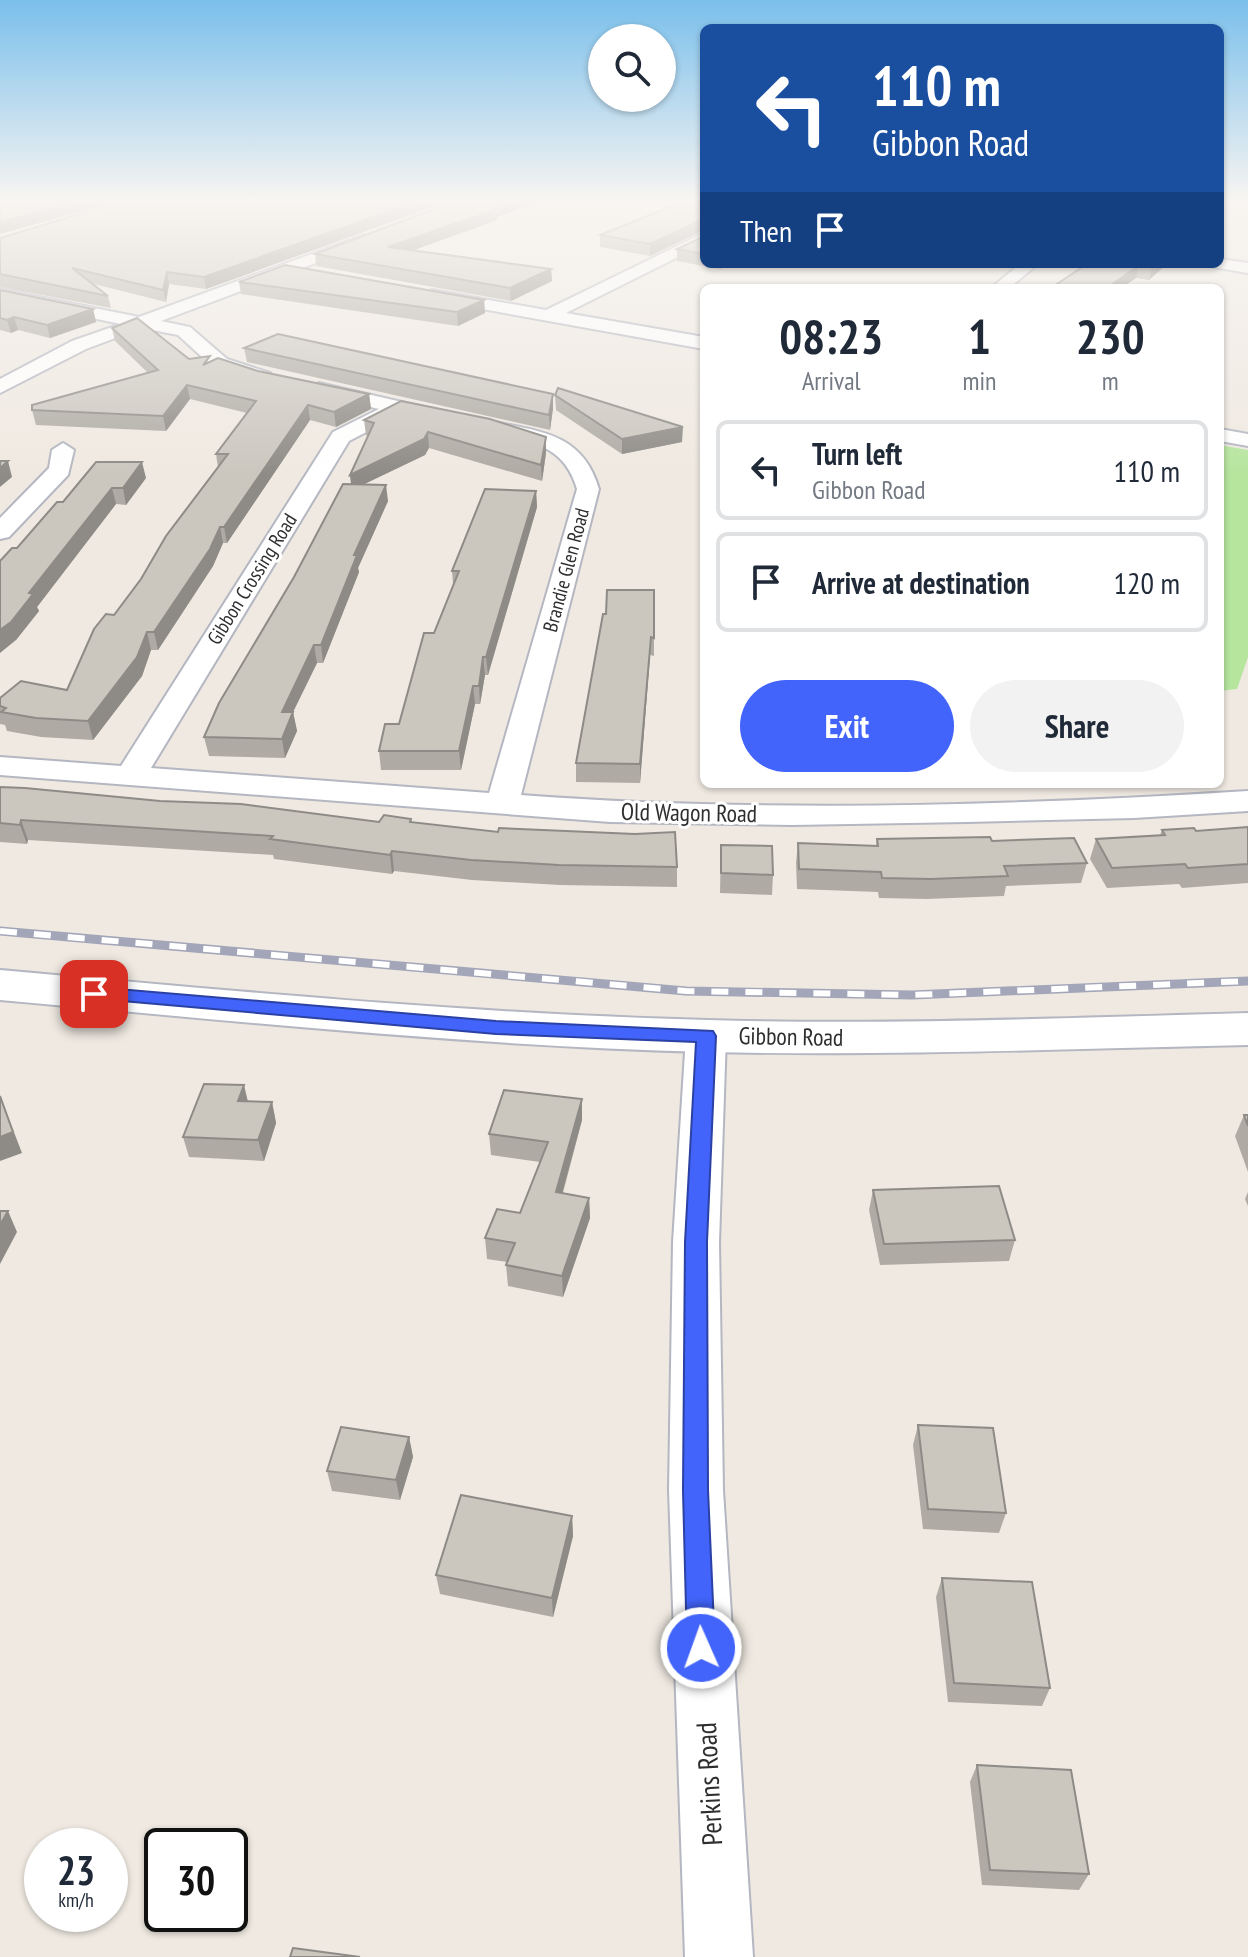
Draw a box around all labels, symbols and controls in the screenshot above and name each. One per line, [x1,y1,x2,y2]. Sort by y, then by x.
map controls [588,24,676,112]
button: search [588,24,676,112]
text: 110 m [872,49,1001,121]
icon: left [740,56,844,160]
text: Gibbon Road [872,119,1029,166]
icon: arrive [808,208,852,252]
text: Then [740,211,792,250]
text: 08:23 [779,305,883,367]
text: 1 [968,305,991,367]
text: 230 [1076,305,1145,367]
text: Arrival [802,364,861,397]
text: min [962,364,996,397]
text: m [1102,364,1119,397]
text: Turn left [812,434,902,473]
icon: left [744,448,788,492]
text: 110 m [1114,451,1180,490]
text: Gibbon Road [812,473,926,506]
street label: Brandie Glen Road [537,505,595,635]
street label: Gibbon Crossing Road [201,509,303,649]
icon: arrive [744,560,788,604]
text: Arrive at destination [812,563,1030,602]
text: 120 m [1114,563,1180,602]
button: Exit [740,680,954,772]
button: Share [970,680,1184,772]
street label: Old Wagon Road [621,796,757,829]
pin [60,960,128,1028]
icon: arrive [72,972,116,1016]
street label: Gibbon Road [738,1020,844,1053]
position arrow [659,1606,743,1690]
street label: Perkins Road [687,1721,730,1847]
speed limit sign: 30 [144,1828,248,1932]
text: 23 [57,1844,95,1896]
text: km/h [58,1887,94,1913]

